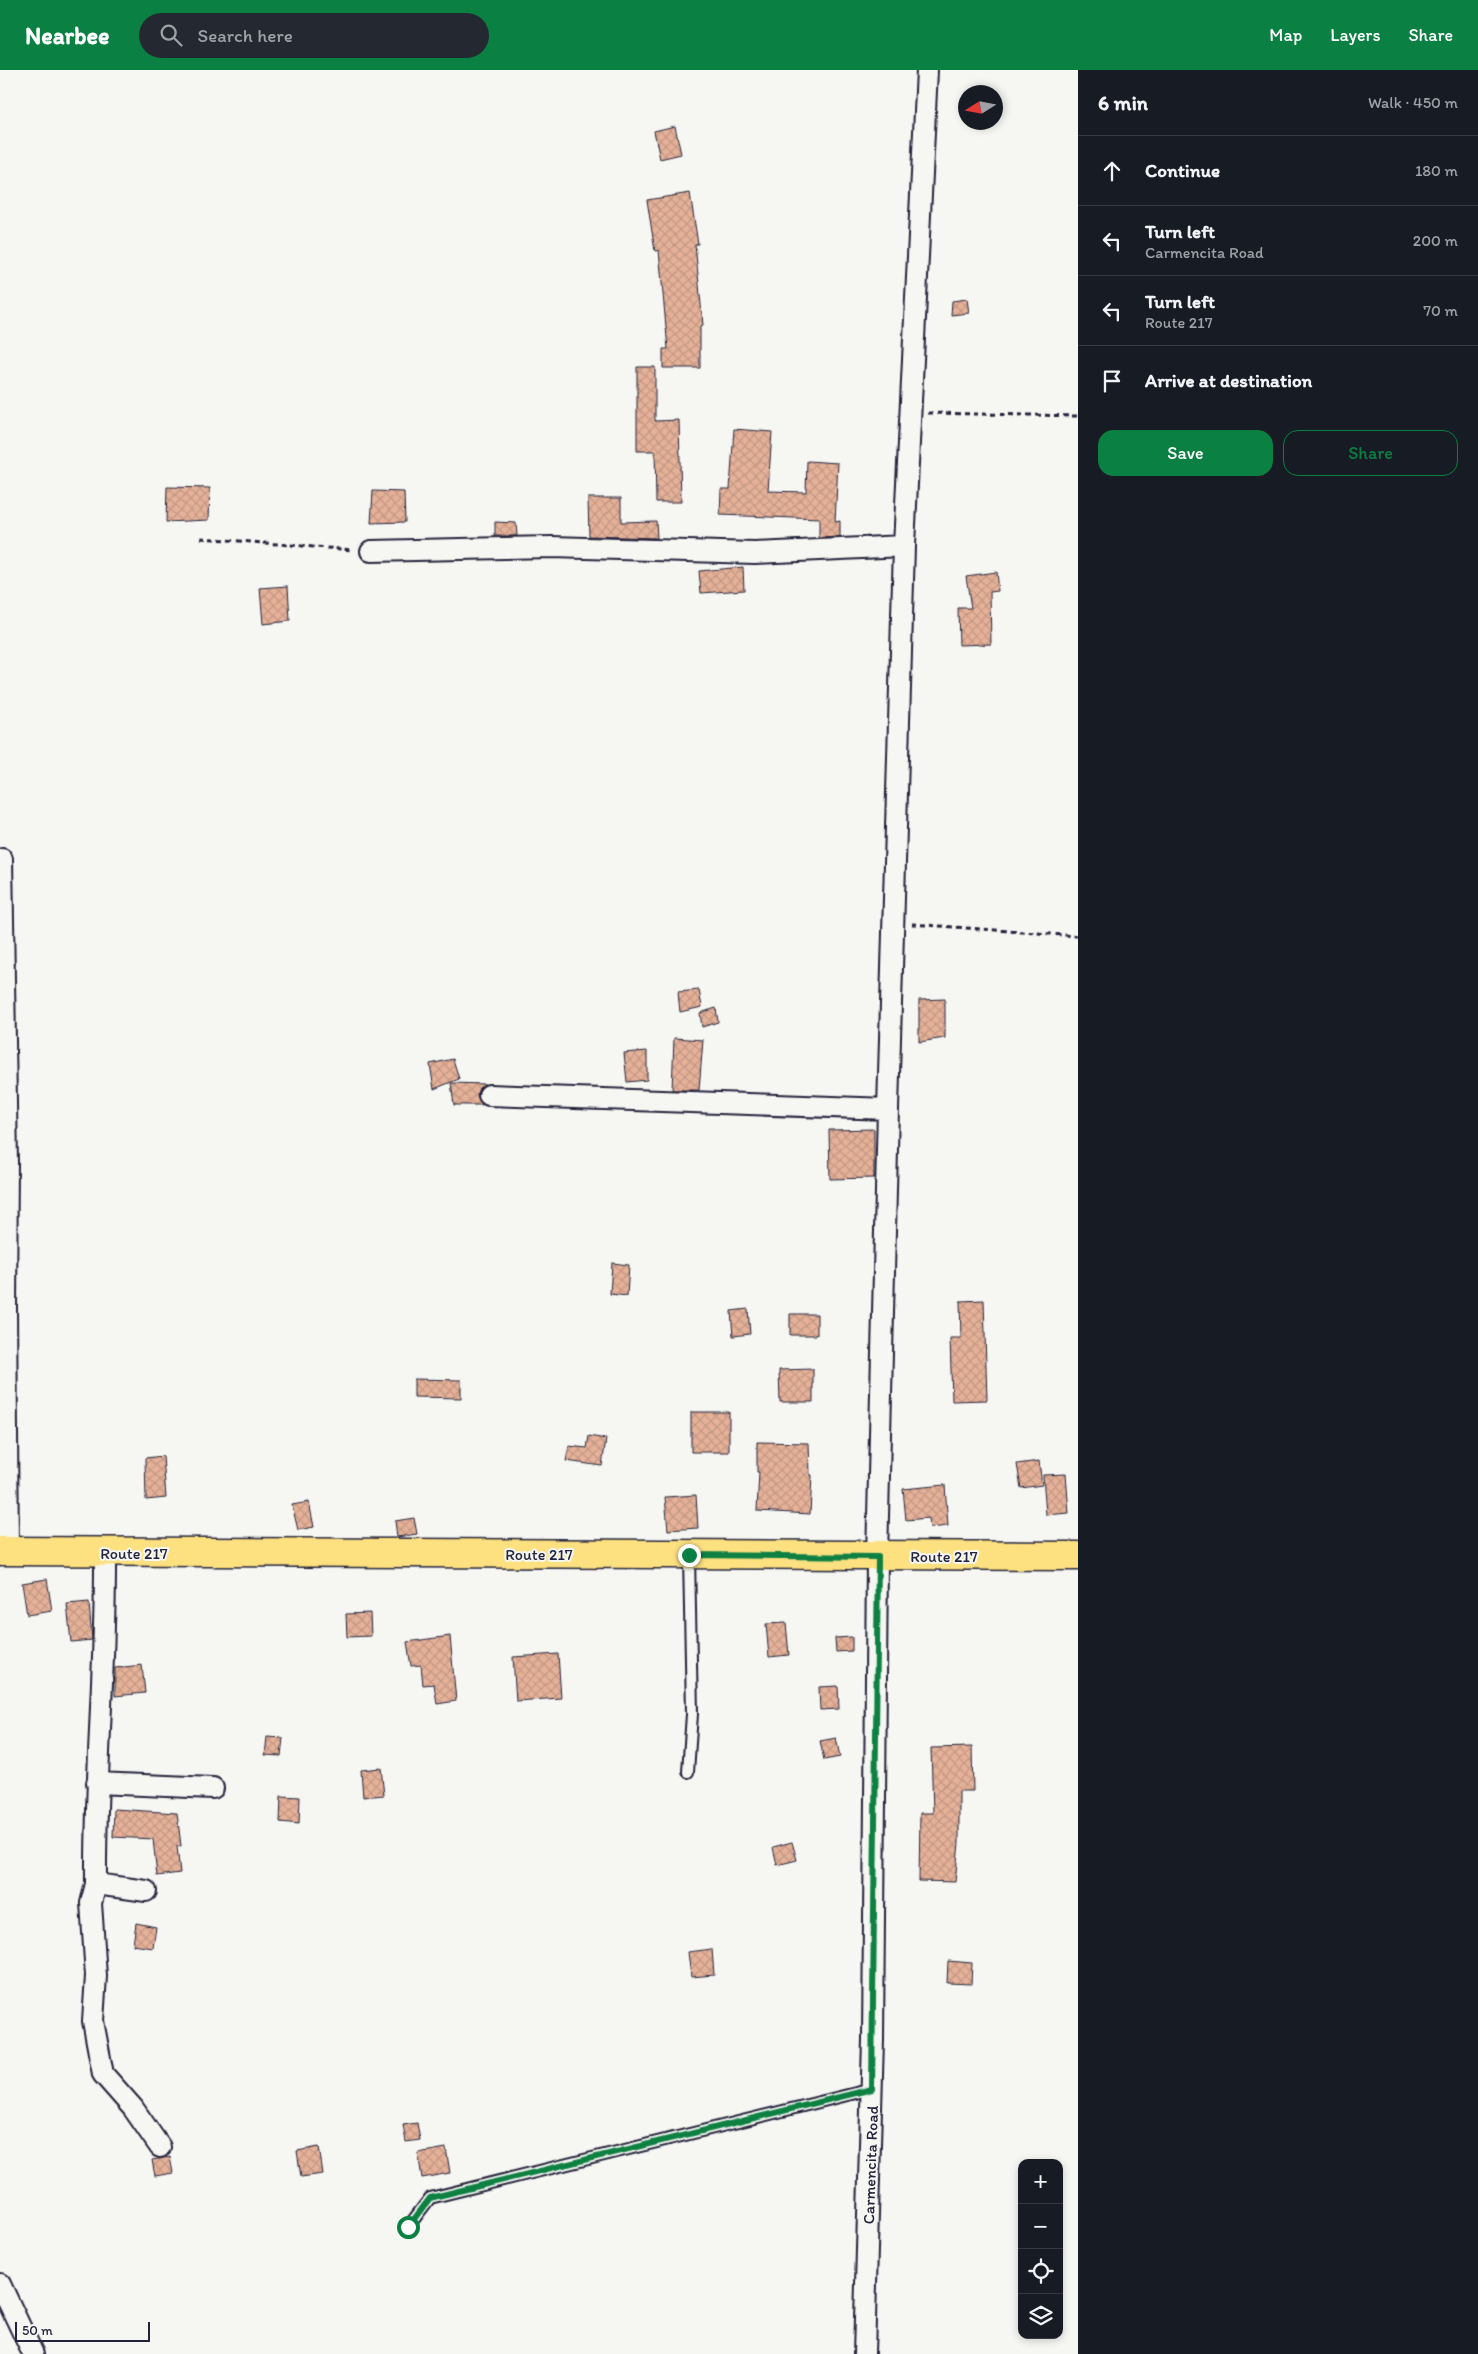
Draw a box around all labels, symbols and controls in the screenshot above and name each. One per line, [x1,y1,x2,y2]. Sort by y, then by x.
search box [139,13,489,58]
text: Nearbee [25,21,109,50]
icon: search [157,21,185,49]
text: Search here [197,24,293,47]
text: Map [1269,24,1302,46]
text: Layers [1330,24,1380,46]
text: Share [1408,24,1453,46]
north arrow [958,85,1003,130]
text: 6 min [1098,90,1148,115]
text: Walk · 450 m [1368,93,1458,112]
icon: ahead [1098,157,1126,185]
text: Continue [1145,159,1220,182]
text: 180 m [1415,161,1458,180]
text: Turn left [1145,220,1215,243]
icon: left [1098,227,1126,255]
text: 200 m [1413,231,1458,250]
text: Carmencita Road [1145,243,1264,262]
text: Turn left [1145,290,1215,313]
icon: left [1098,297,1126,325]
text: 70 m [1423,301,1458,320]
text: Route 217 [1145,313,1213,332]
icon: arrive [1098,367,1126,395]
text: Arrive at destination [1145,369,1312,392]
button: Save [1098,430,1273,476]
button: Share [1283,430,1458,476]
street label: Route 217 [100,1544,168,1563]
route end [678,1544,701,1567]
street label: Route 217 [505,1545,573,1564]
street label: Route 217 [910,1547,978,1566]
street label: Carmencita Road [859,2105,882,2225]
map controls [1018,2159,1063,2339]
button: + [1018,2159,1063,2204]
button: − [1018,2204,1063,2249]
route start [397,2216,420,2239]
button: locate [1018,2249,1063,2294]
button: layers [1018,2294,1063,2339]
scale bar [15,2319,150,2342]
text: 50 m [22,2322,53,2339]

